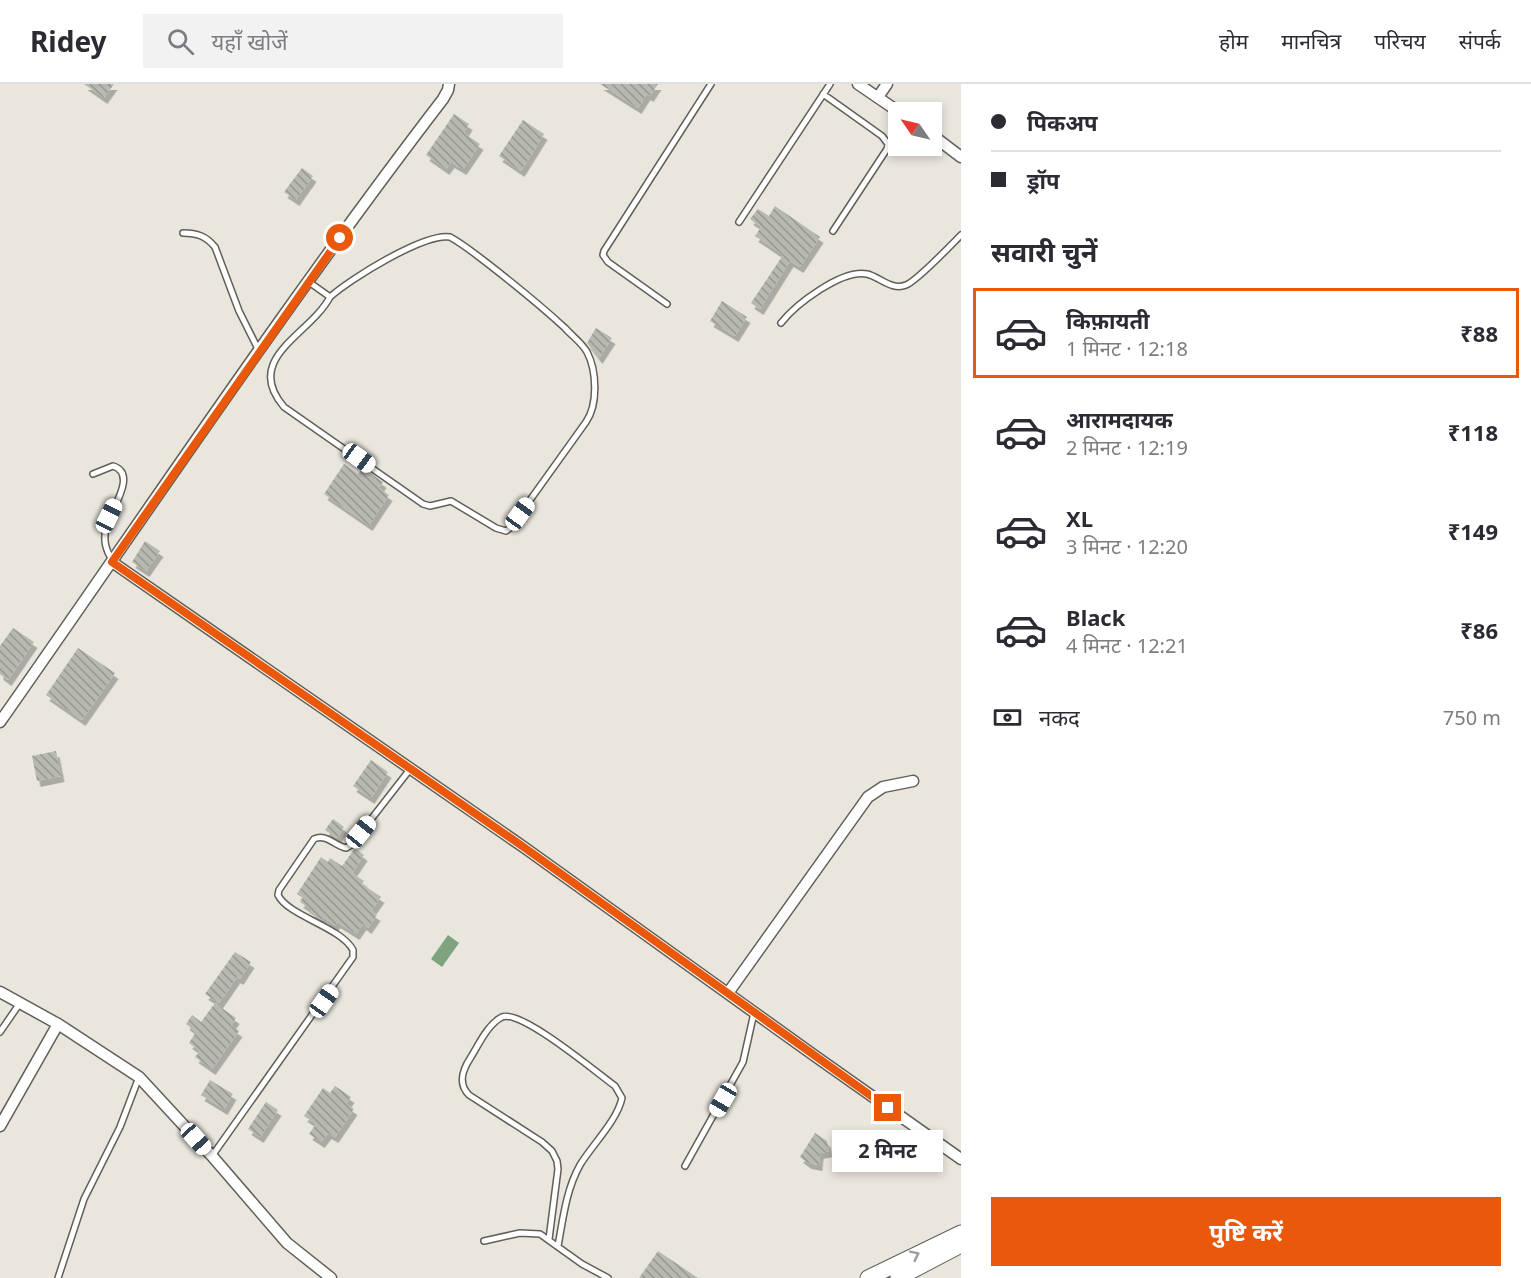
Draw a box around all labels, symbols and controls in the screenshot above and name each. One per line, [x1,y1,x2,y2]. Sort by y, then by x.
search box [143,14,563,68]
text: Ridey [30,22,107,60]
icon: search [164,25,197,58]
text: यहाँ खोजें [212,26,287,56]
text: होम [1219,27,1248,55]
text: मानचित्र [1281,27,1341,55]
text: परिचय [1374,27,1426,55]
text: संपर्क [1459,27,1501,55]
north arrow [888,102,942,156]
map controls [888,102,942,156]
text: पिकअप [1027,107,1098,137]
text: ड्रॉप [1027,165,1060,195]
route start [326,224,353,251]
text: सवारी चुनें [991,233,1097,270]
text: किफ़ायती [1066,305,1150,335]
icon: car [994,306,1048,360]
text: ₹88 [1460,318,1498,348]
text: 1 मिनट · 12:18 [1066,335,1188,362]
text: आरामदायक [1066,404,1173,434]
icon: car [994,405,1048,459]
text: ₹118 [1448,417,1498,447]
text: 2 मिनट · 12:19 [1066,434,1188,461]
car [339,440,379,476]
car [502,494,538,534]
car [93,496,125,536]
text: XL [1066,503,1093,533]
icon: car [994,504,1048,558]
text: ₹149 [1448,516,1498,546]
text: 3 मिनट · 12:20 [1066,533,1188,560]
text: Black [1066,602,1125,632]
icon: car [994,603,1048,657]
text: ₹86 [1460,615,1498,645]
text: 4 मिनट · 12:21 [1066,632,1188,659]
icon: cash [991,701,1024,734]
text: नकद [1039,702,1080,732]
text: 750 m [1443,704,1501,731]
car [343,812,379,852]
car [306,981,342,1021]
car [706,1080,740,1120]
route end [874,1094,901,1121]
car [177,1120,215,1158]
callout: 2 मिनट [832,1129,944,1171]
text: 2 मिनट [858,1137,917,1164]
button: पुष्टि करें [991,1197,1501,1266]
one-way arrow [908,1251,919,1263]

